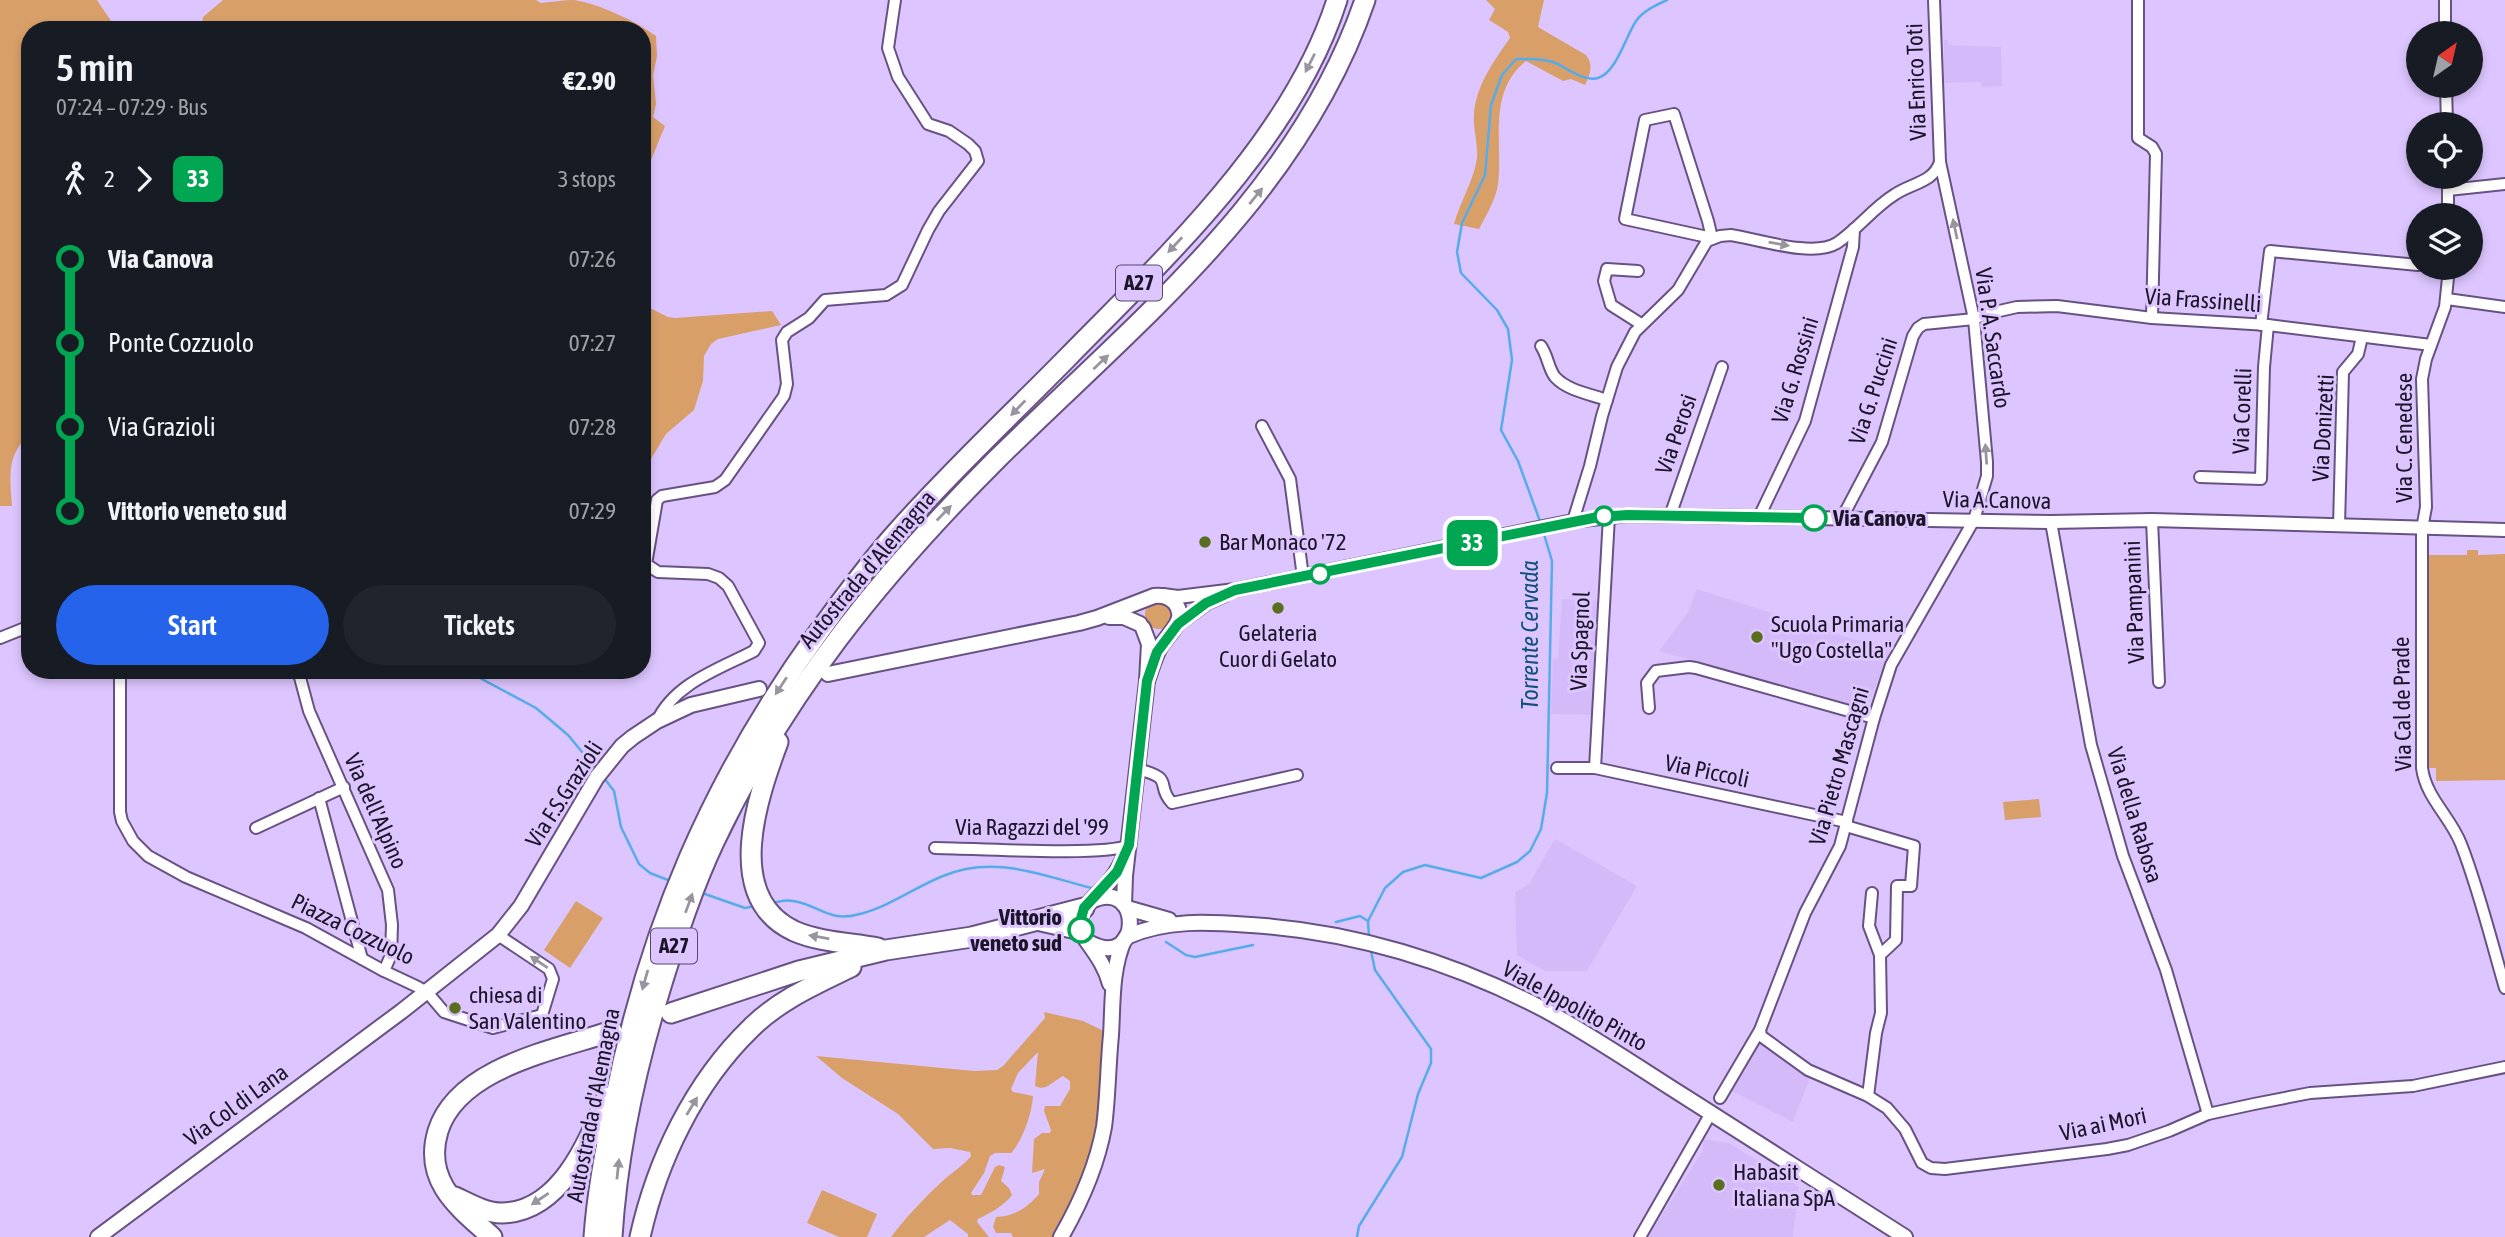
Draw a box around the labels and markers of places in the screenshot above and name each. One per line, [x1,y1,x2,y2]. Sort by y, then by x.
marker: Via Canova [1801,505,1827,531]
place label: Via Canova [1832,505,1926,531]
unlabelled marker [1594,506,1614,526]
place label: Bar Monaco '72 [1219,529,1346,555]
marker: Bar Monaco '72 [1197,534,1213,550]
unlabelled marker [1310,564,1330,584]
marker: Gelateria Cuor di Gelato [1270,600,1286,616]
place label: Scuola Primaria "Ugo Costella" [1771,611,1904,663]
place label: Gelateria Cuor di Gelato [1219,620,1337,672]
marker: Scuola Primaria "Ugo Costella" [1749,629,1765,645]
place label: Vittorio veneto sud [970,904,1062,956]
marker: Vittorio veneto sud [1068,917,1094,943]
place label: chiesa di San Valentino [469,982,586,1034]
marker: chiesa di San Valentino [447,1000,463,1016]
place label: Habasit Italiana SpA [1733,1159,1836,1211]
marker: Habasit Italiana SpA [1711,1177,1727,1193]

